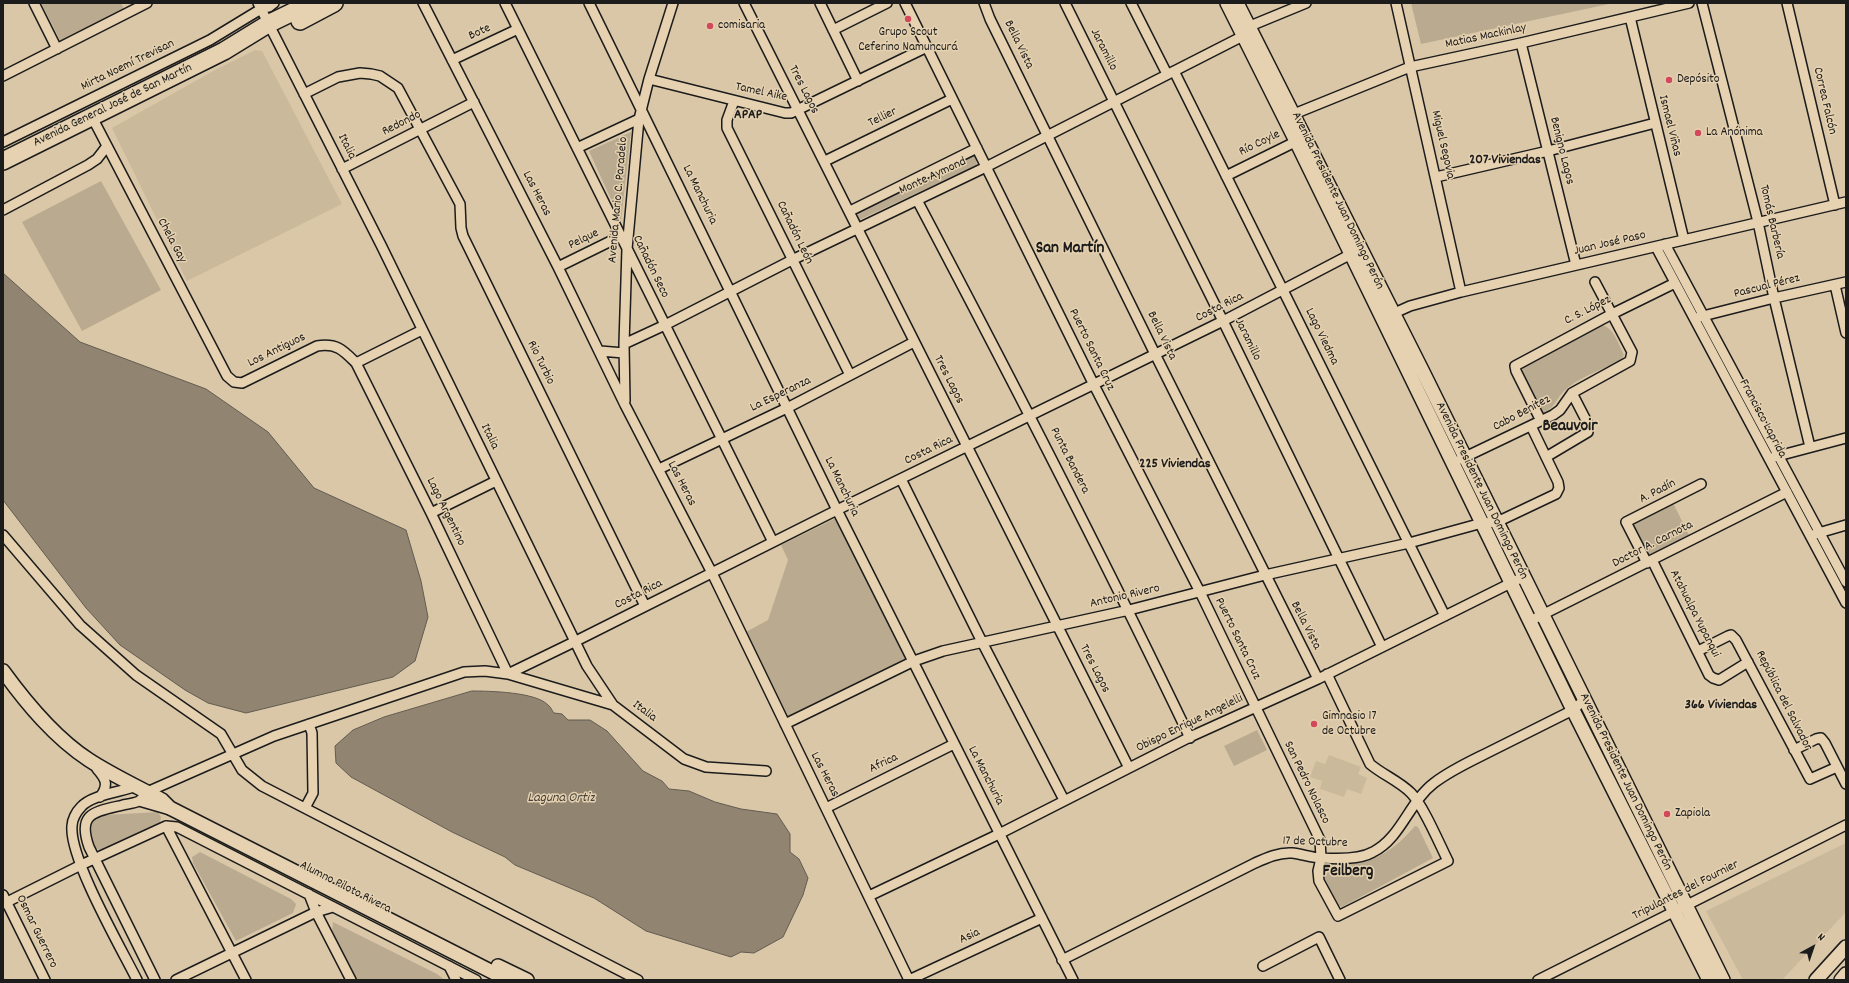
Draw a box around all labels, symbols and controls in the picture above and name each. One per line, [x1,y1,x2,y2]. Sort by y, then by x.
marker: Grupo Scout Ceferino Namuncurá [903,14,913,24]
place label: comisaria [718,18,765,34]
street label: Bella Vista [1000,18,1036,72]
street label: Bote [467,21,493,45]
marker: comisaria [705,21,715,31]
street label: Matias Mackinlay [1444,21,1528,53]
place label: Grupo Scout Ceferino Namuncurá [858,25,958,56]
street label: Jaramillo [1086,26,1120,74]
street label: Mirta Noemí Trevisan [79,37,177,95]
street label: Avenida General José de San Martín [31,61,195,151]
street label: Tres Lagos [784,63,822,117]
street label: Correa Falcón [1809,66,1839,136]
place label: Depósito [1677,72,1720,88]
marker: Depósito [1664,75,1674,85]
street label: Tamel Aike [734,80,788,106]
street label: Ismael Viñas [1654,94,1684,158]
street label: Tellier [866,104,900,132]
street label: Redondo [380,108,424,140]
district label: APAP [734,108,762,124]
street label: Miguel Segovia [1427,109,1457,181]
street label: Avenida Presidente Juan Domingo Perón [1287,110,1387,292]
street label: Benigno Lagos [1545,116,1577,186]
place label: La Anónima [1706,125,1763,141]
street label: Río Coyle [1237,127,1283,161]
marker: La Anónima [1693,128,1703,138]
street label: Italia [333,132,359,162]
street label: Avenida Mario C. Paradelo [606,136,632,264]
district label: 207 Viviendas [1469,153,1541,169]
street label: Monte Aymond [897,155,969,199]
street label: La Manchuria [678,163,720,227]
street label: Las Heras [518,169,554,219]
street label: Tomás Barbería [1755,183,1787,261]
street label: Cañadón León [772,199,816,267]
street label: Chela Gay [153,216,189,266]
street label: Pelque [566,226,602,254]
street label: Juan José Paso [1573,228,1647,260]
street label: Cañadón Seco [628,233,672,301]
district label: San Martín [1036,240,1104,260]
street label: Pascual Pérez [1732,271,1802,303]
street label: Costa Rica [1193,289,1247,327]
street label: C. S. López [1562,293,1614,329]
street label: Lago Viedma [1301,306,1341,368]
street label: Puerto Santa Cruz [1064,307,1118,393]
street label: Bella Vista [1143,309,1179,363]
street label: Jaramillo [1230,316,1264,364]
street label: Los Antiguos [246,330,308,372]
street label: Rio Turbio [523,339,557,387]
street label: Tres Lagos [929,353,967,407]
street label: La Esperanza [748,374,814,416]
street label: Francisco Laprida [1735,377,1789,461]
street label: Cabo Benitez [1491,392,1553,436]
street label: Avenida Presidente Juan Domingo Perón [1431,400,1531,582]
district label: Beauvoir [1543,418,1597,438]
street label: Italia [476,422,502,452]
street label: Punta Bandera [1046,425,1092,497]
street label: Costa Rica [902,433,956,469]
street label: La Manchuria [820,455,862,519]
district label: 225 Viviendas [1139,457,1211,473]
street label: Las Heras [663,459,699,509]
street label: Lago Argentino [422,475,468,549]
street label: A. Padín [1637,476,1679,508]
street label: Doctor A. Carnota [1610,518,1696,572]
street label: Atahualpa Yupanqui [1665,568,1723,660]
street label: Costa Rica [612,576,666,614]
street label: Antonio Rivero [1089,581,1161,613]
street label: Puerto Santa Cruz [1210,596,1264,682]
street label: Bella Vista [1286,599,1324,653]
street label: Tres Lagos [1075,642,1113,696]
street label: República del Salvador [1751,648,1815,754]
street label: Obispo Enrique Angelelli [1134,691,1246,757]
street label: Avenida Presidente Juan Domingo Perón [1575,691,1675,873]
street label: Italia [629,698,659,726]
district label: 366 Viviendas [1685,698,1757,714]
place label: Gimnasio 17 de Octubre [1322,709,1376,740]
marker: Gimnasio 17 de Octubre [1309,719,1319,729]
street label: San Pedro Nolasco [1279,739,1333,827]
street label: La Manchuria [963,744,1007,808]
street label: Las Heras [806,750,842,800]
street label: Africa [867,750,901,778]
water label: Laguna Ortiz [528,791,594,807]
place label: Zapiola [1675,806,1710,822]
marker: Zapiola [1662,809,1672,819]
street label: 17 de Octubre [1282,834,1348,852]
street label: Tripulantes del Fournier [1630,857,1742,925]
street label: Alumno Piloto Rivera [296,858,394,918]
district label: Feilberg [1323,863,1373,883]
street label: Osmar Guerrero [12,893,60,971]
street label: Asia [957,925,983,949]
north arrow [1793,927,1833,967]
text: N [1813,930,1828,946]

